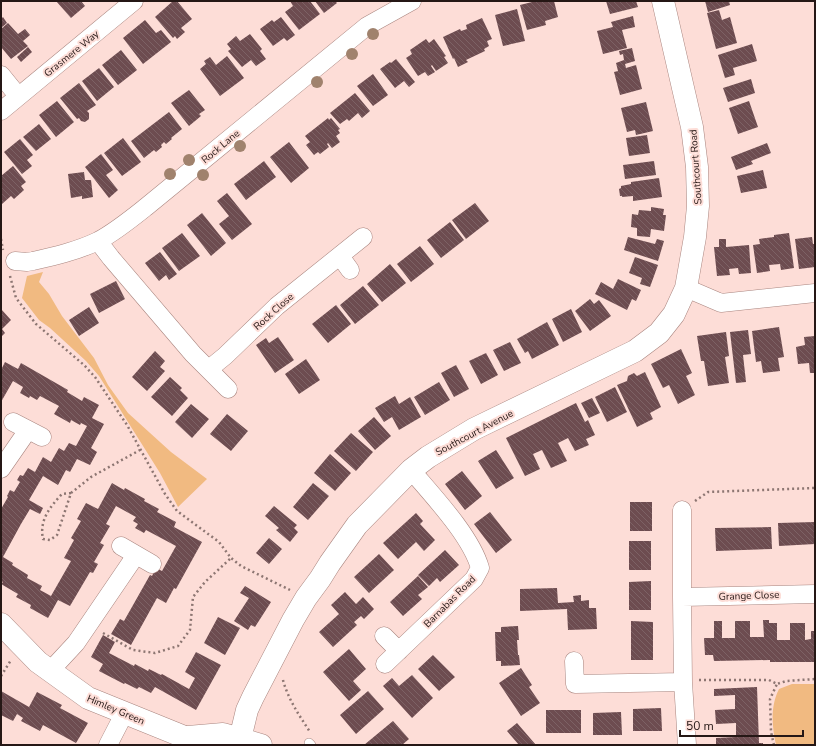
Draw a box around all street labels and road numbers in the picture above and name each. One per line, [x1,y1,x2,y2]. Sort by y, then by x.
street label: Grasmere Way [41,27,103,80]
street label: Rock Lane [198,127,243,167]
street label: Southcourt Road [686,129,706,205]
street label: Rock Close [251,290,297,334]
street label: Southcourt Avenue [433,406,516,459]
street label: Barnabas Road [421,572,479,631]
street label: Grange Close [718,588,780,604]
street label: Himley Green [85,691,147,728]

